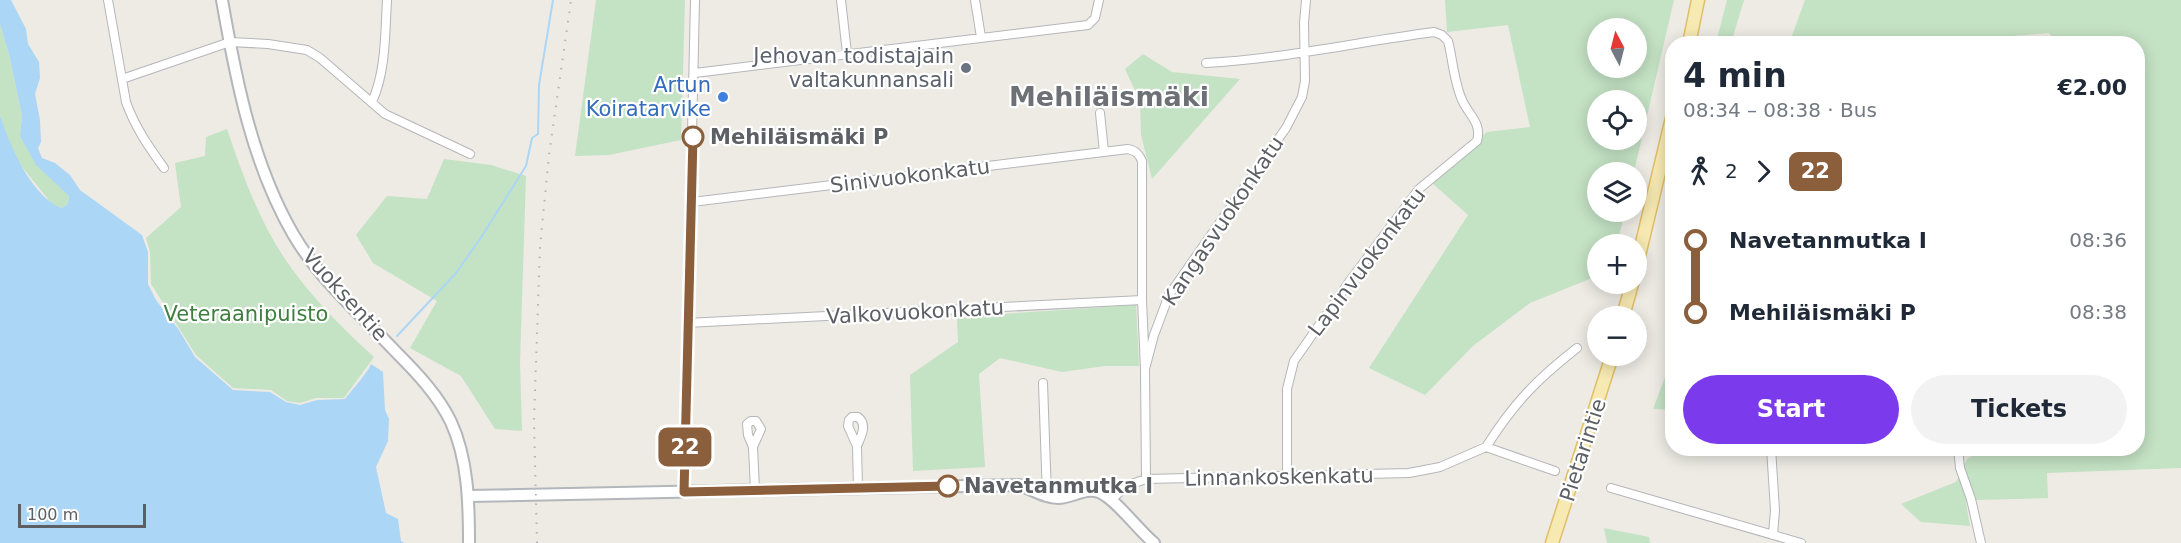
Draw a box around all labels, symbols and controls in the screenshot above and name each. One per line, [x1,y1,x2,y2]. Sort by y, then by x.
north arrow [1587,18,1647,78]
map controls [1587,18,1647,366]
place label: Jehovan todistajain valtakunnansali [751,44,954,92]
text: 4 min [1683,56,1787,95]
marker: Jehovan todistajain valtakunnansali [959,61,973,75]
place label: Artun Koiratarvike [586,73,711,121]
text: €2.00 [2057,75,2127,100]
district label: Mehiläismäki [1009,81,1209,112]
marker: Artun Koiratarvike [716,90,730,104]
button: locate [1587,90,1647,150]
text: 08:34 – 08:38 · Bus [1683,98,1877,122]
place label: Mehiläismäki P [710,125,888,149]
marker: Mehiläismäki P [682,126,704,148]
street label: Kangasvuokonkatu [1157,132,1289,310]
street label: Sinivuokonkatu [829,154,991,198]
icon: walk [1683,155,1716,188]
icon: forward [1747,155,1780,188]
text: 2 [1725,159,1738,183]
text: 22 [1801,159,1830,183]
button: layers [1587,162,1647,222]
street label: Lapinvuokonkatu [1303,183,1431,341]
text: Navetanmutka I [1729,228,1927,253]
text: 08:36 [2069,228,2127,252]
button: + [1587,234,1647,294]
street label: Vuoksentie [297,244,393,346]
street label: Valkovuokonkatu [825,295,1005,329]
text: Mehiläismäki P [1729,300,1916,325]
text: 08:38 [2069,300,2127,324]
park label: Veteraanipuisto [164,302,328,326]
button: − [1587,306,1647,366]
button: Start [1683,375,1899,444]
button: Tickets [1911,375,2127,444]
street label: Pietarintie [1555,395,1611,505]
line badge: 22 [658,428,712,466]
text: 22 [670,435,700,459]
street label: Linnankoskenkatu [1184,463,1374,491]
place label: Navetanmutka I [964,474,1153,498]
marker: Navetanmutka I [937,475,959,497]
scale bar [18,501,146,528]
text: 100 m [27,505,78,524]

